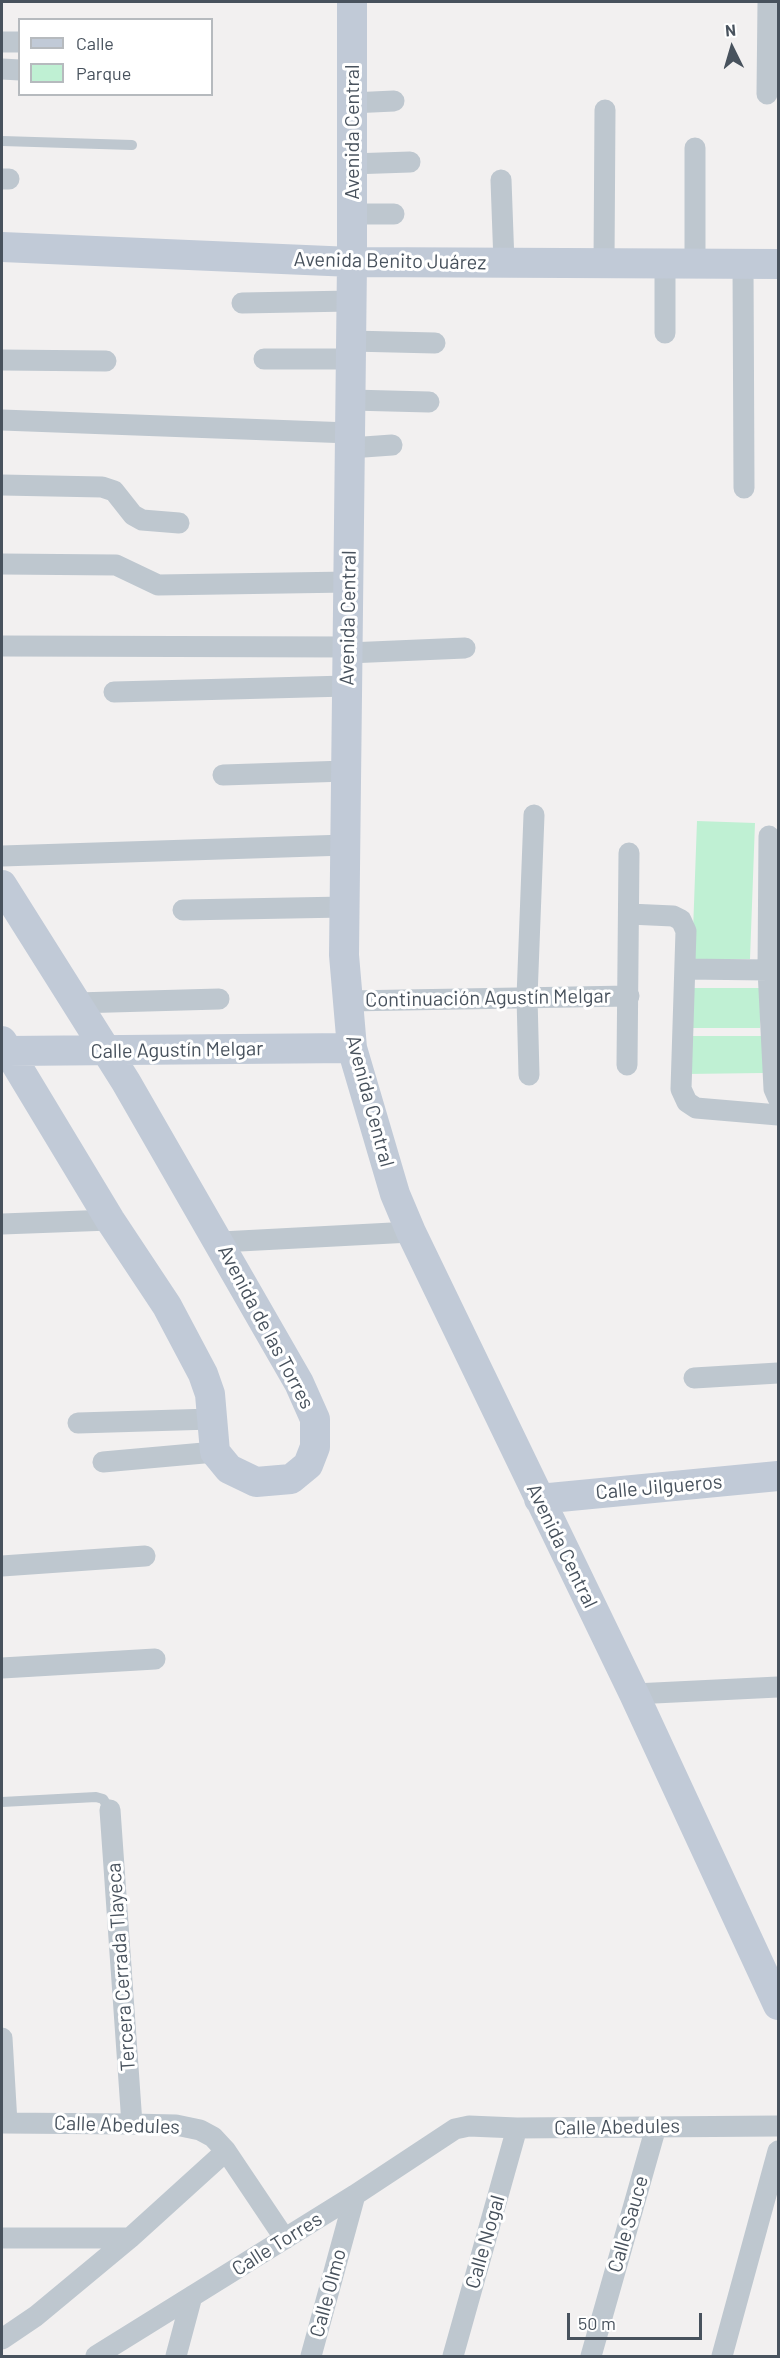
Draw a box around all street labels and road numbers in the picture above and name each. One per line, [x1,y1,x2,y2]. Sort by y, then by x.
street label: Avenida Central [340,64,364,200]
street label: Avenida Benito Juárez [294,247,486,275]
street label: Avenida Central [335,550,361,686]
street label: Continuación Agustín Melgar [365,984,611,1012]
street label: Avenida Central [341,1033,399,1169]
street label: Calle Agustín Melgar [90,1036,264,1064]
street label: Avenida de las Torres [213,1241,319,1413]
street label: Calle Jilgueros [595,1470,723,1504]
street label: Avenida Central [522,1480,602,1612]
street label: Tercera Cerrada Tlayeca [102,1862,140,2072]
street label: Calle Abedules [54,2111,180,2139]
street label: Calle Abedules [554,2114,680,2140]
street label: Calle Sauce [603,2173,653,2275]
street label: Calle Nogal [460,2193,510,2291]
street label: Calle Torres [228,2207,326,2281]
street label: Calle Olmo [305,2246,351,2340]

